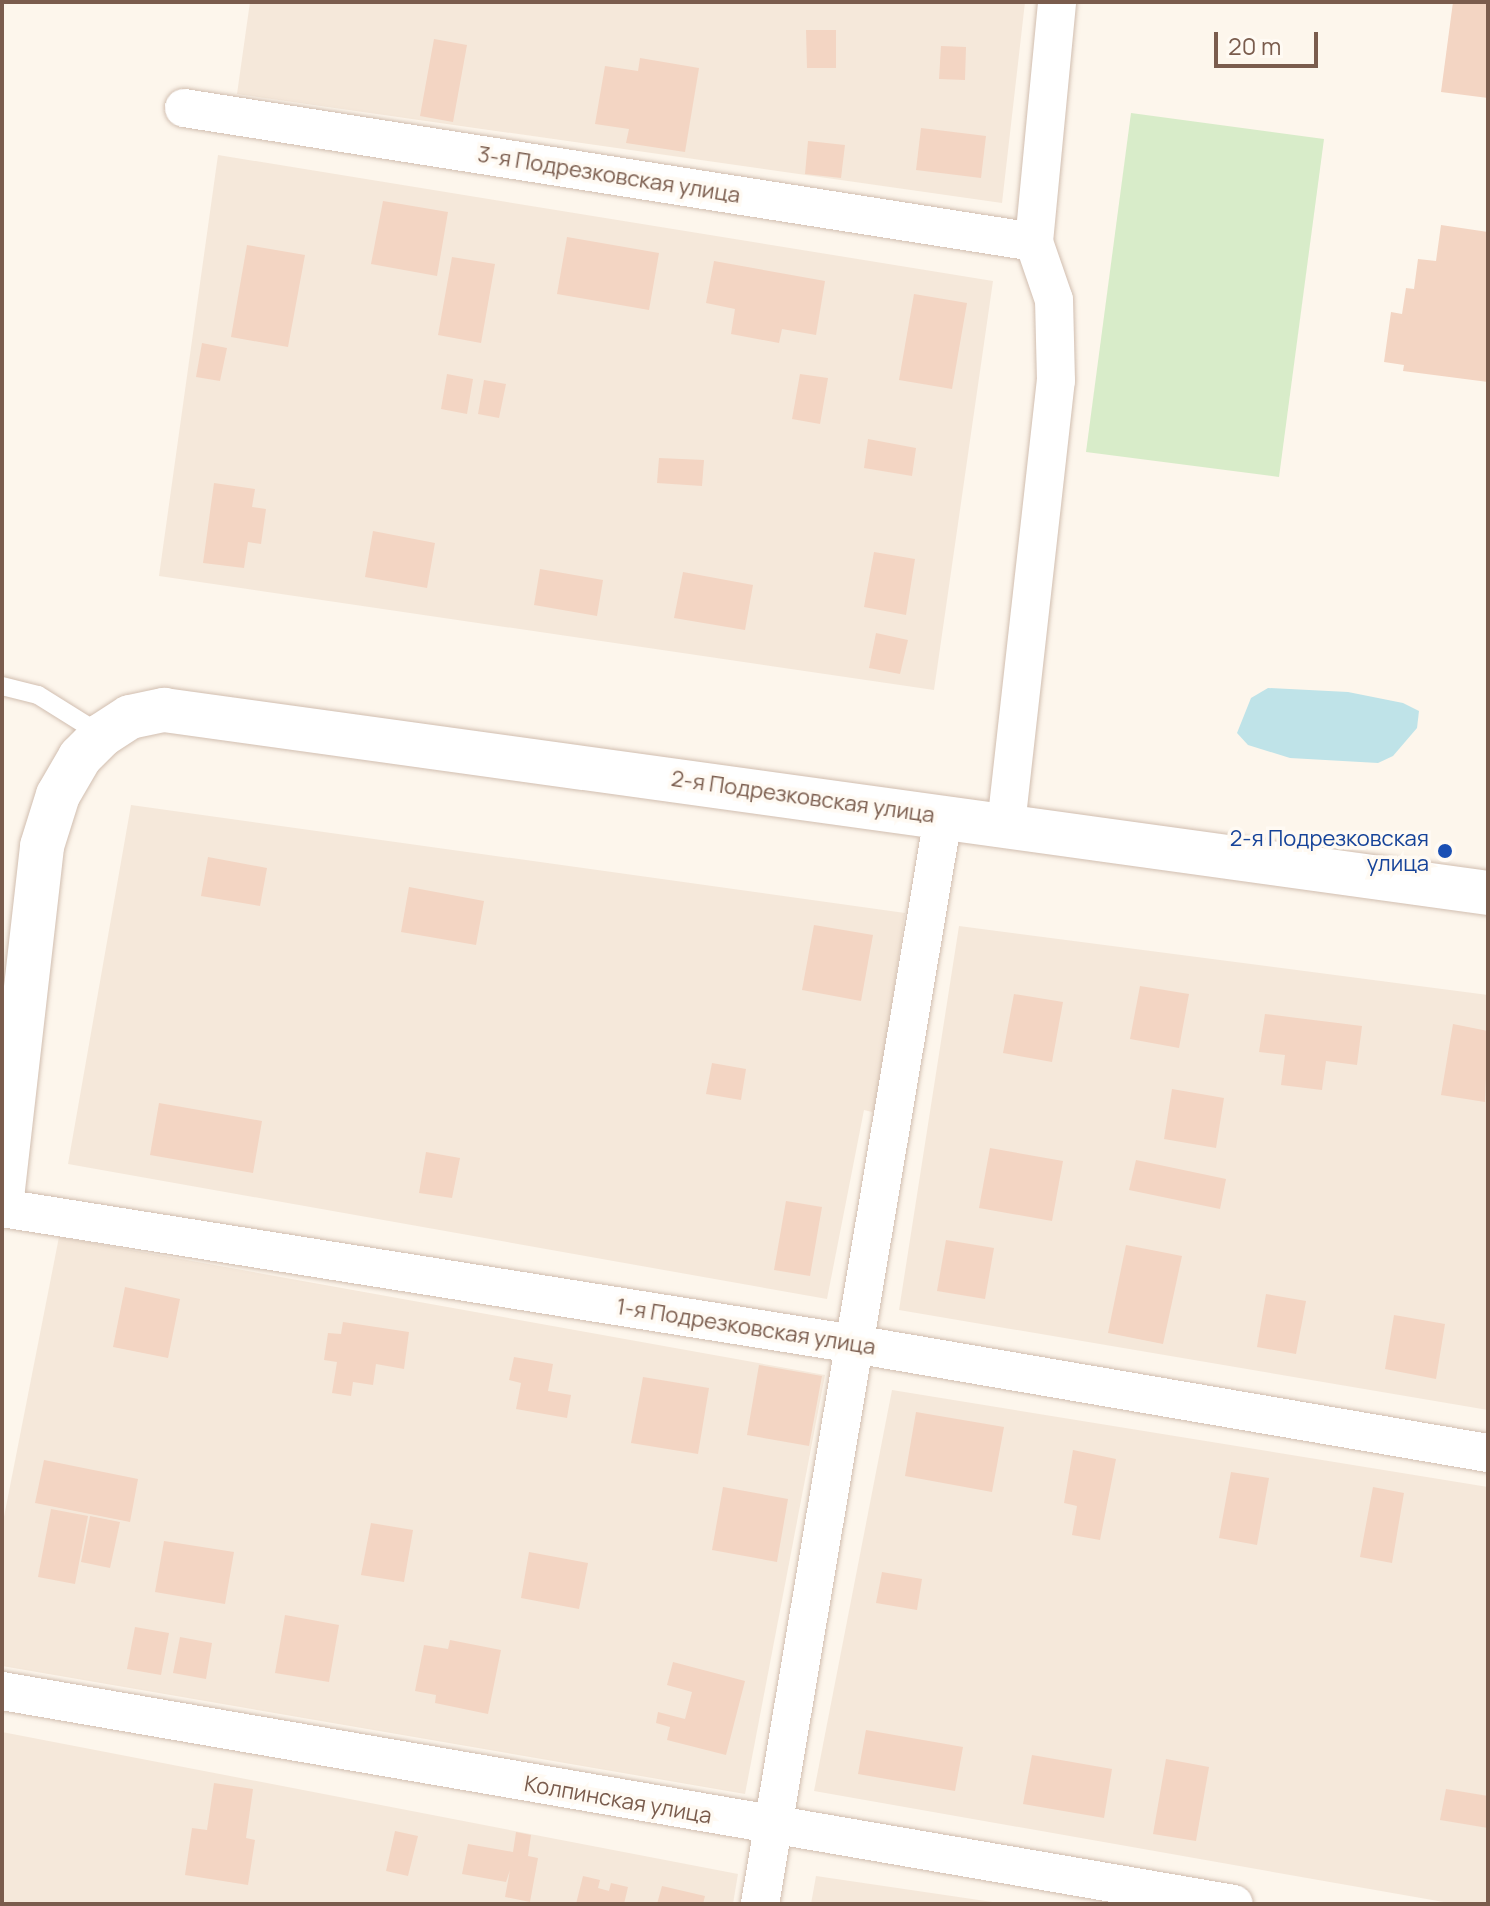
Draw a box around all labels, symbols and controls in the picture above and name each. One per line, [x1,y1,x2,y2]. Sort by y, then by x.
scale bar [1218,16,1322,66]
text: 20 m [1228,29,1281,62]
street label: 3-я Подрезковская улица [476,141,742,209]
street label: 2-я Подрезковская улица [670,765,936,829]
place label: 2-я Подрезковская улица [1230,825,1429,876]
marker: 2-я Подрезковская улица [1436,842,1454,860]
street label: 1-я Подрезковская улица [615,1293,877,1361]
street label: Колпинская улица [522,1771,714,1829]

